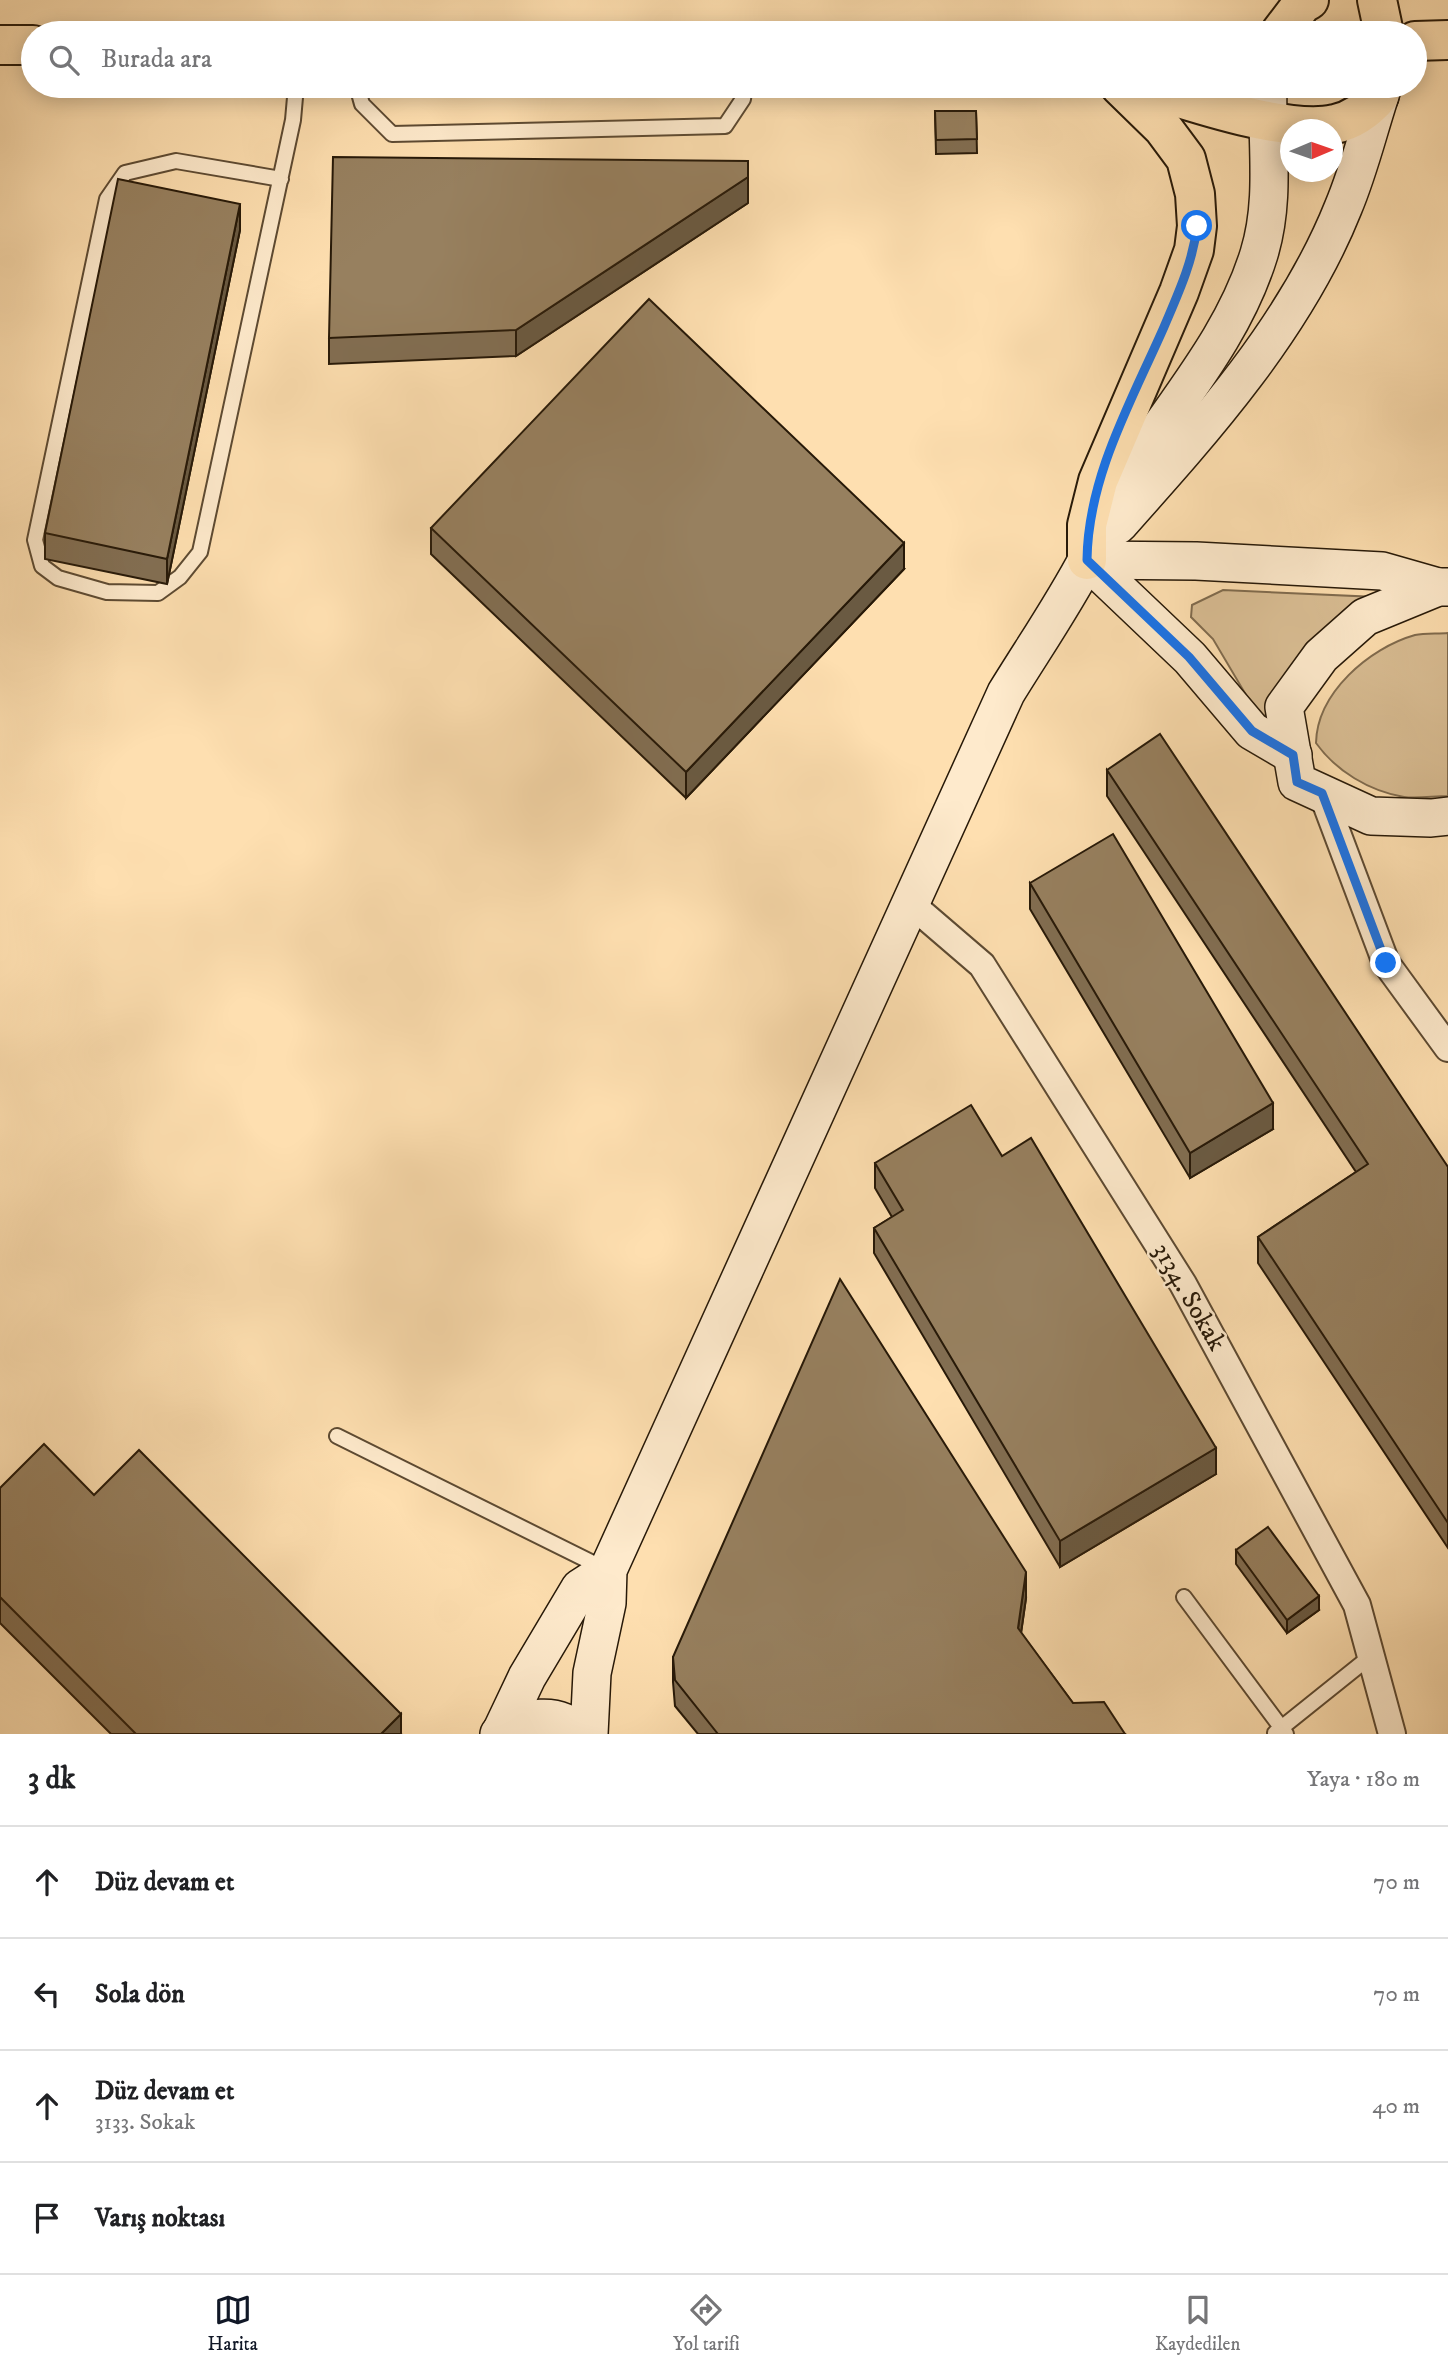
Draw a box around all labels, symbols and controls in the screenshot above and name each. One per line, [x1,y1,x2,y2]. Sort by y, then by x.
search box [21,21,1427,98]
icon: search [45,41,83,79]
text: Burada ara [101,43,212,76]
north arrow [1280,119,1343,182]
route start [1181,210,1212,241]
route end [1370,947,1401,978]
street label: 3134. Sokak [1145,1237,1233,1357]
text: 3 dk [28,1761,75,1798]
text: Yaya · 180 m [1307,1765,1420,1794]
icon: ahead [28,1863,66,1901]
text: Düz devam et [95,1866,234,1899]
text: 70 m [1373,1868,1420,1897]
icon: left [28,1975,66,2013]
text: Sola dön [95,1978,185,2011]
text: 70 m [1373,1980,1420,2009]
text: Düz devam et [95,2075,234,2108]
icon: ahead [28,2087,66,2125]
text: 40 m [1372,2092,1420,2121]
text: 3133. Sokak [95,2108,195,2137]
icon: arrive [28,2199,66,2237]
text: Varış noktası [95,2202,225,2235]
tab: Harita [208,2291,258,2356]
tab: Yol tarifi [673,2291,740,2356]
tab: Kaydedilen [1155,2291,1240,2356]

